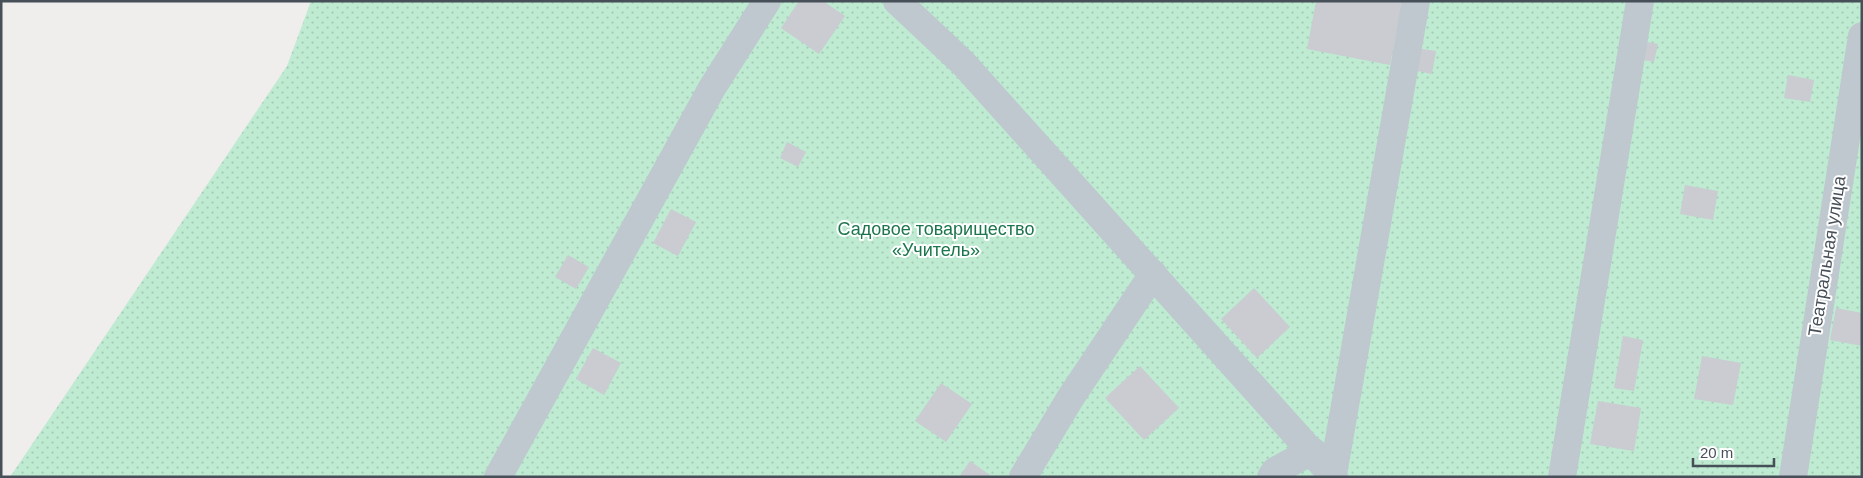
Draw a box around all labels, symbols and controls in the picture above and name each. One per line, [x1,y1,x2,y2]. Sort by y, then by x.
street label: Театральная улица [1804,173,1850,338]
park label: Садовое товарищество «Учитель» [838,219,1034,260]
scale bar [1693,436,1774,468]
text: 20 m [1700,444,1733,461]

